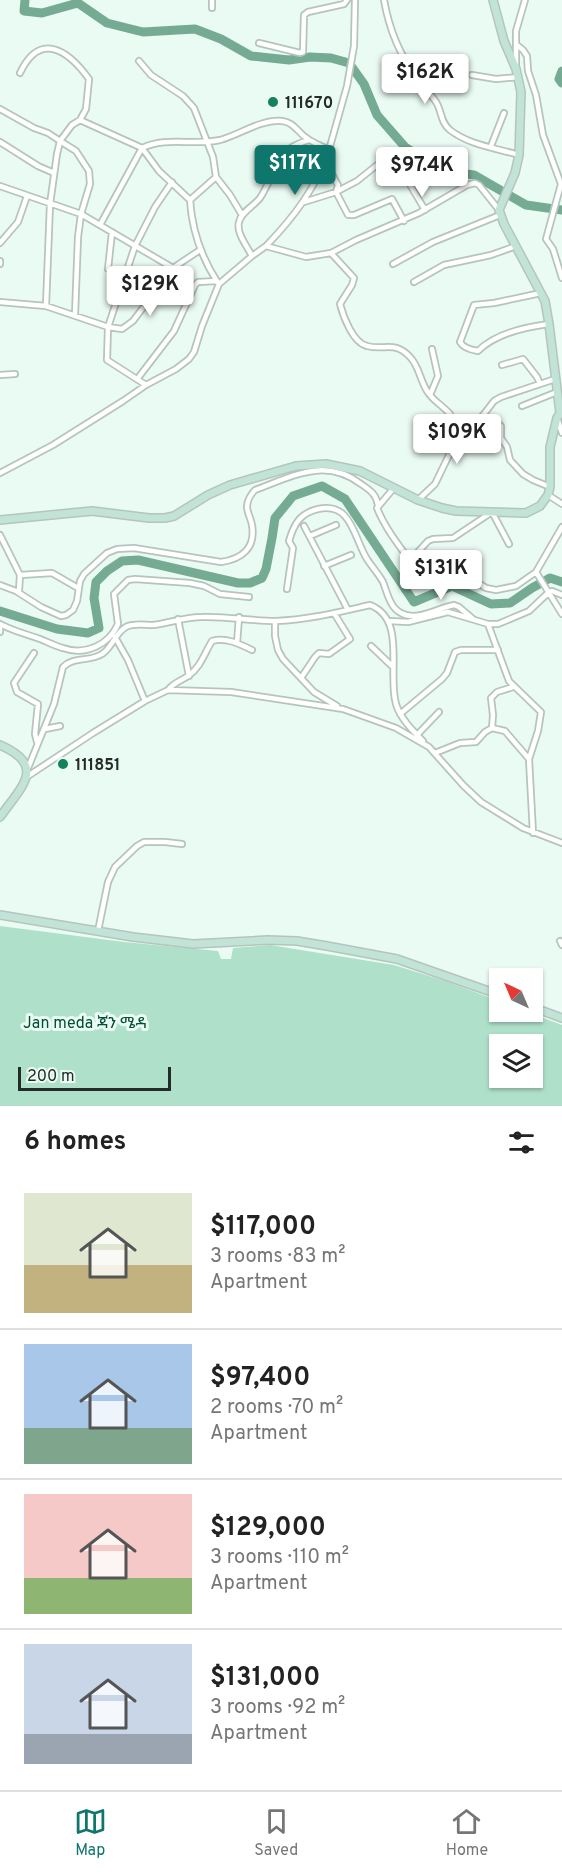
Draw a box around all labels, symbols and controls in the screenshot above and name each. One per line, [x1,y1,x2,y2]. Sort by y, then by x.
pin: $162K [383,54,467,105]
text: $162K [396,60,454,86]
place label: 111670 [285,94,333,114]
marker: 111670 [266,95,280,109]
pin: $117K [253,145,337,196]
pin: $97.4K [373,147,471,198]
text: $117K [269,151,321,177]
text: $97.4K [390,153,454,179]
pin: $129K [108,266,192,317]
text: $129K [121,272,179,298]
pin: $109K [415,414,499,465]
text: $109K [427,420,487,446]
pin: $131K [399,550,483,601]
text: $131K [414,556,468,582]
place label: 111851 [75,756,120,776]
marker: 111851 [56,757,70,771]
north arrow [489,968,543,1022]
map controls [489,968,543,1088]
park label: Jan meda ጃን ሜዳ [23,1014,147,1034]
button: layers [489,1034,543,1088]
scale bar [18,1064,171,1092]
text: 200 m [27,1067,75,1087]
text: 6 homes [24,1126,126,1159]
icon: filters [505,1126,538,1159]
text: $117,000 [210,1211,316,1244]
icon: home [72,1217,144,1289]
text: 3 rooms · 83 m² [210,1244,345,1270]
text: Apartment [210,1270,308,1296]
text: $97,400 [210,1362,310,1395]
icon: home [72,1368,144,1440]
text: 2 rooms · 70 m² [210,1395,343,1421]
text: Apartment [210,1421,308,1447]
text: $129,000 [210,1512,326,1545]
icon: home [72,1518,144,1590]
text: 3 rooms · 110 m² [210,1545,349,1571]
text: Apartment [210,1571,308,1597]
text: $131,000 [210,1662,320,1695]
icon: home [72,1668,144,1740]
text: 3 rooms · 92 m² [210,1695,345,1721]
text: Apartment [210,1721,308,1747]
tab: Map [74,1805,107,1861]
tab: Saved [254,1805,298,1861]
tab: Home [446,1805,488,1861]

